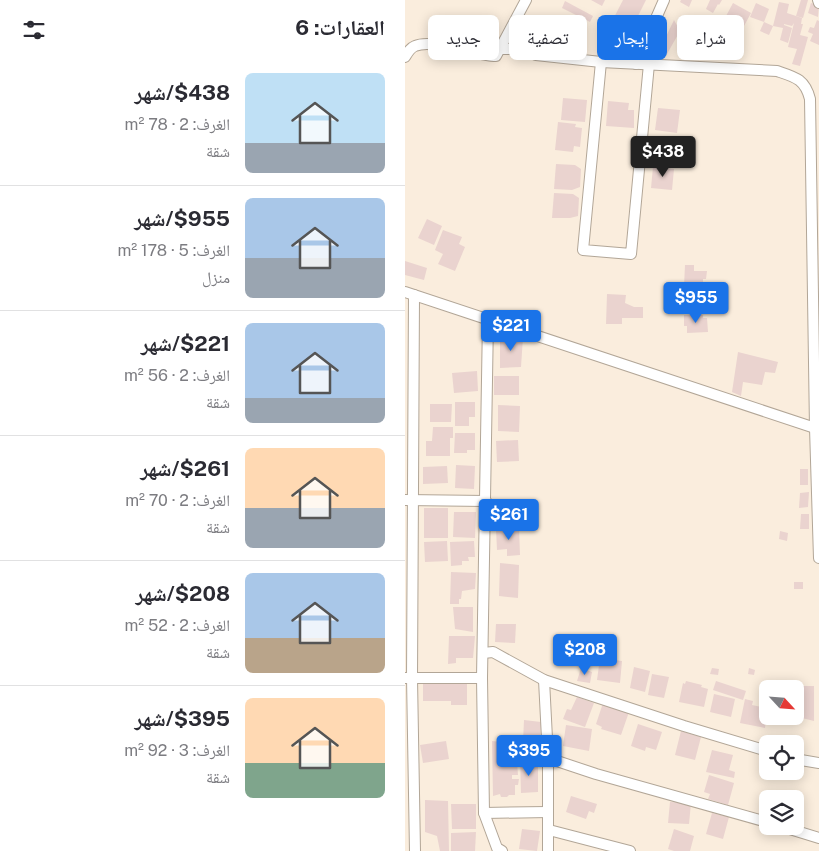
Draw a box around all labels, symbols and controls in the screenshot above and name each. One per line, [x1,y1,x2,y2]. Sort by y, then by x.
text: العقارات: 6 [295,15,385,40]
chip: جديد [428,15,499,60]
chip: تصفية [509,15,587,60]
chip: إيجار [597,15,667,60]
chip: شراء [677,15,744,60]
icon: filters [20,16,48,44]
text: $438/شهر [135,80,230,105]
icon: home [285,93,345,153]
text: الغرف: 2 · 78 m² [125,115,230,134]
pin: $438 [633,136,693,178]
text: شقة [206,142,230,161]
text: $438 [642,142,684,161]
text: $955/شهر [134,206,230,231]
icon: home [285,218,345,278]
text: الغرف: 5 · 178 m² [117,241,230,260]
text: منزل [202,268,230,287]
pin: $955 [666,282,726,324]
text: $955 [674,288,718,307]
pin: $221 [481,310,541,352]
text: $221 [492,316,530,335]
text: $221/شهر [141,331,230,356]
icon: home [285,343,345,403]
text: الغرف: 2 · 56 m² [124,366,230,385]
text: شقة [206,393,230,412]
text: $261/شهر [140,456,230,481]
icon: home [285,468,345,528]
text: الغرف: 2 · 70 m² [125,491,230,510]
pin: $261 [479,498,539,541]
text: $261 [490,505,528,524]
text: شقة [206,518,230,537]
text: $208/شهر [135,581,230,606]
icon: home [285,593,345,653]
text: الغرف: 2 · 52 m² [124,616,230,635]
pin: $208 [555,634,615,676]
text: $208 [564,640,606,659]
text: شقة [206,643,230,662]
north arrow [759,680,804,725]
map controls [759,680,804,835]
text: $395/شهر [134,706,230,731]
icon: home [285,718,345,778]
pin: $395 [499,734,559,777]
button: locate [759,735,804,780]
text: الغرف: 3 · 92 m² [124,741,230,760]
text: $395 [508,741,550,760]
text: شقة [206,768,230,787]
button: layers [759,790,804,835]

